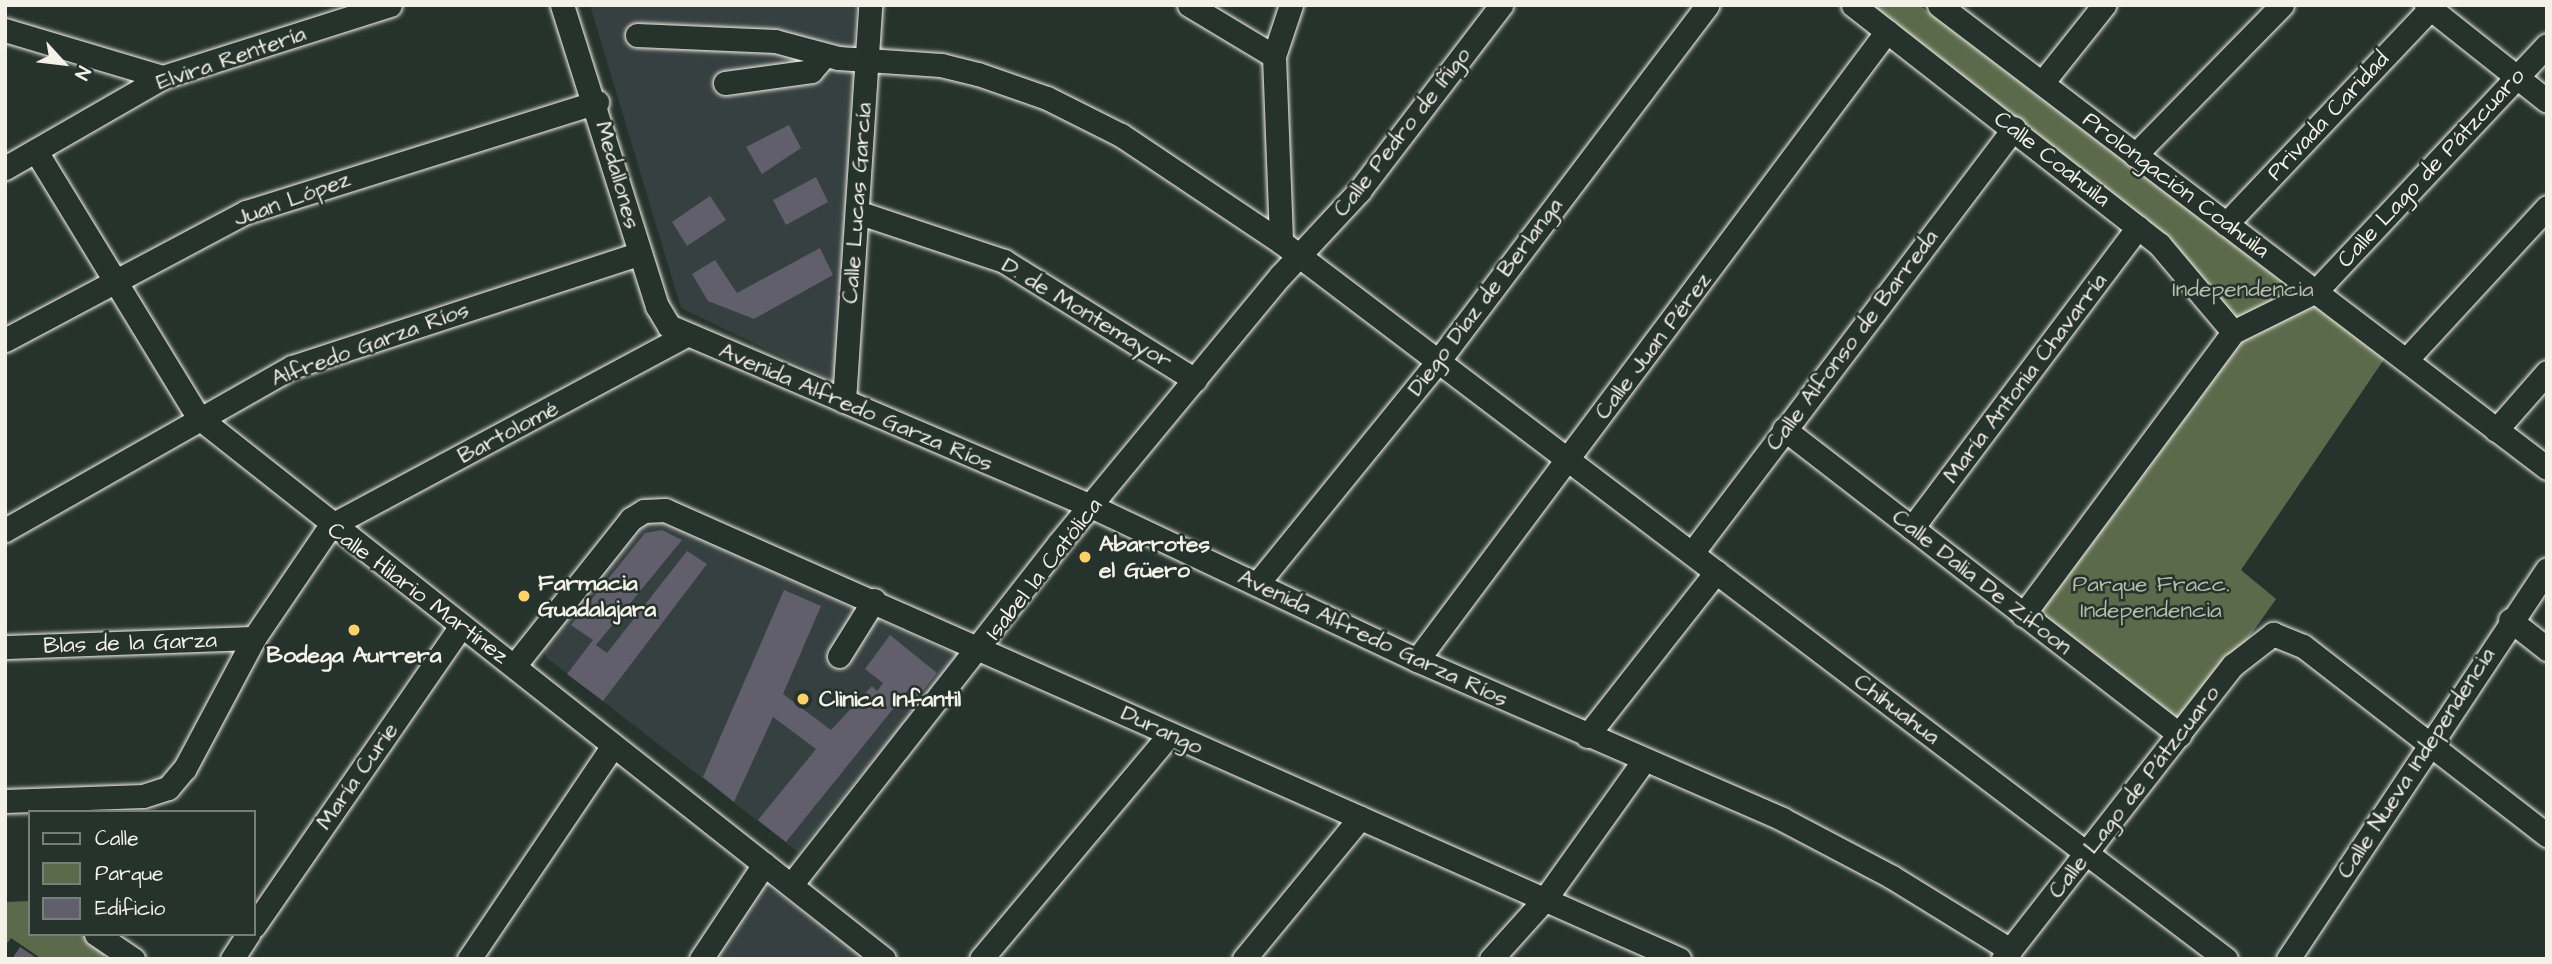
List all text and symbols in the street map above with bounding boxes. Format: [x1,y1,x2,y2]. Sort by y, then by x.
street label: Elvira Rentería [153,20,309,96]
north arrow [28,28,98,98]
street label: Calle Pedro de Iñigo [1327,42,1477,222]
street label: Privada Caridad [2261,46,2395,186]
text: N [67,61,97,84]
street label: Calle Lago de Pátzcuaro [2331,63,2531,273]
street label: Calle Lucas García [836,102,878,304]
street label: Calle Coahuila [1988,105,2116,213]
street label: Prolongación Coahuila [2077,106,2275,264]
street label: Medallones [589,118,647,232]
street label: Juan López [230,165,354,233]
street label: Diego Díaz de Berlanga [1402,193,1568,401]
street label: Calle Alfonso de Barreda [1760,224,1944,456]
street label: D. de Montemayor [997,251,1177,375]
street label: Calle Juan Pérez [1589,267,1717,425]
street label: María Antonia Chavarría [1937,268,2113,488]
park label: Independencia [2172,275,2314,303]
street label: Alfredo Garza Ríos [268,295,472,393]
street label: Avenida Alfredo Garza Ríos [715,337,997,477]
street label: Bartolomé [453,394,563,470]
street label: Isabel la Católica [980,492,1108,646]
street label: Calle Dalia De Zifoon [1887,503,2077,661]
street label: Calle Hilario Martínez [322,516,514,670]
place label: Abarrotes el Güero [1099,530,1210,584]
marker: Abarrotes el Güero [1077,549,1093,565]
street label: Avenida Alfredo Garza Ríos [1234,563,1512,713]
place label: Farmacia Guadalajara [538,569,656,623]
park label: Parque Fracc. Independencia [2073,570,2229,624]
marker: Farmacia Guadalajara [516,588,532,604]
marker: Bodega Aurrera [346,622,362,638]
street label: Blas de la Garza [43,626,217,660]
place label: Bodega Aurrera [267,641,441,669]
street label: Calle Nueva Independencia [2331,642,2501,884]
street label: Chihuahua [1848,668,1946,750]
street label: Calle Lago de Pátzcuaro [2042,680,2226,904]
place label: Clinica Infantil [819,685,961,713]
marker: Clinica Infantil [793,689,813,709]
street label: Durango [1117,699,1207,761]
street label: María Curie [310,717,404,835]
legend [28,810,256,936]
text: Calle [95,824,139,853]
text: Parque [95,859,163,888]
text: Edificio [95,894,165,923]

